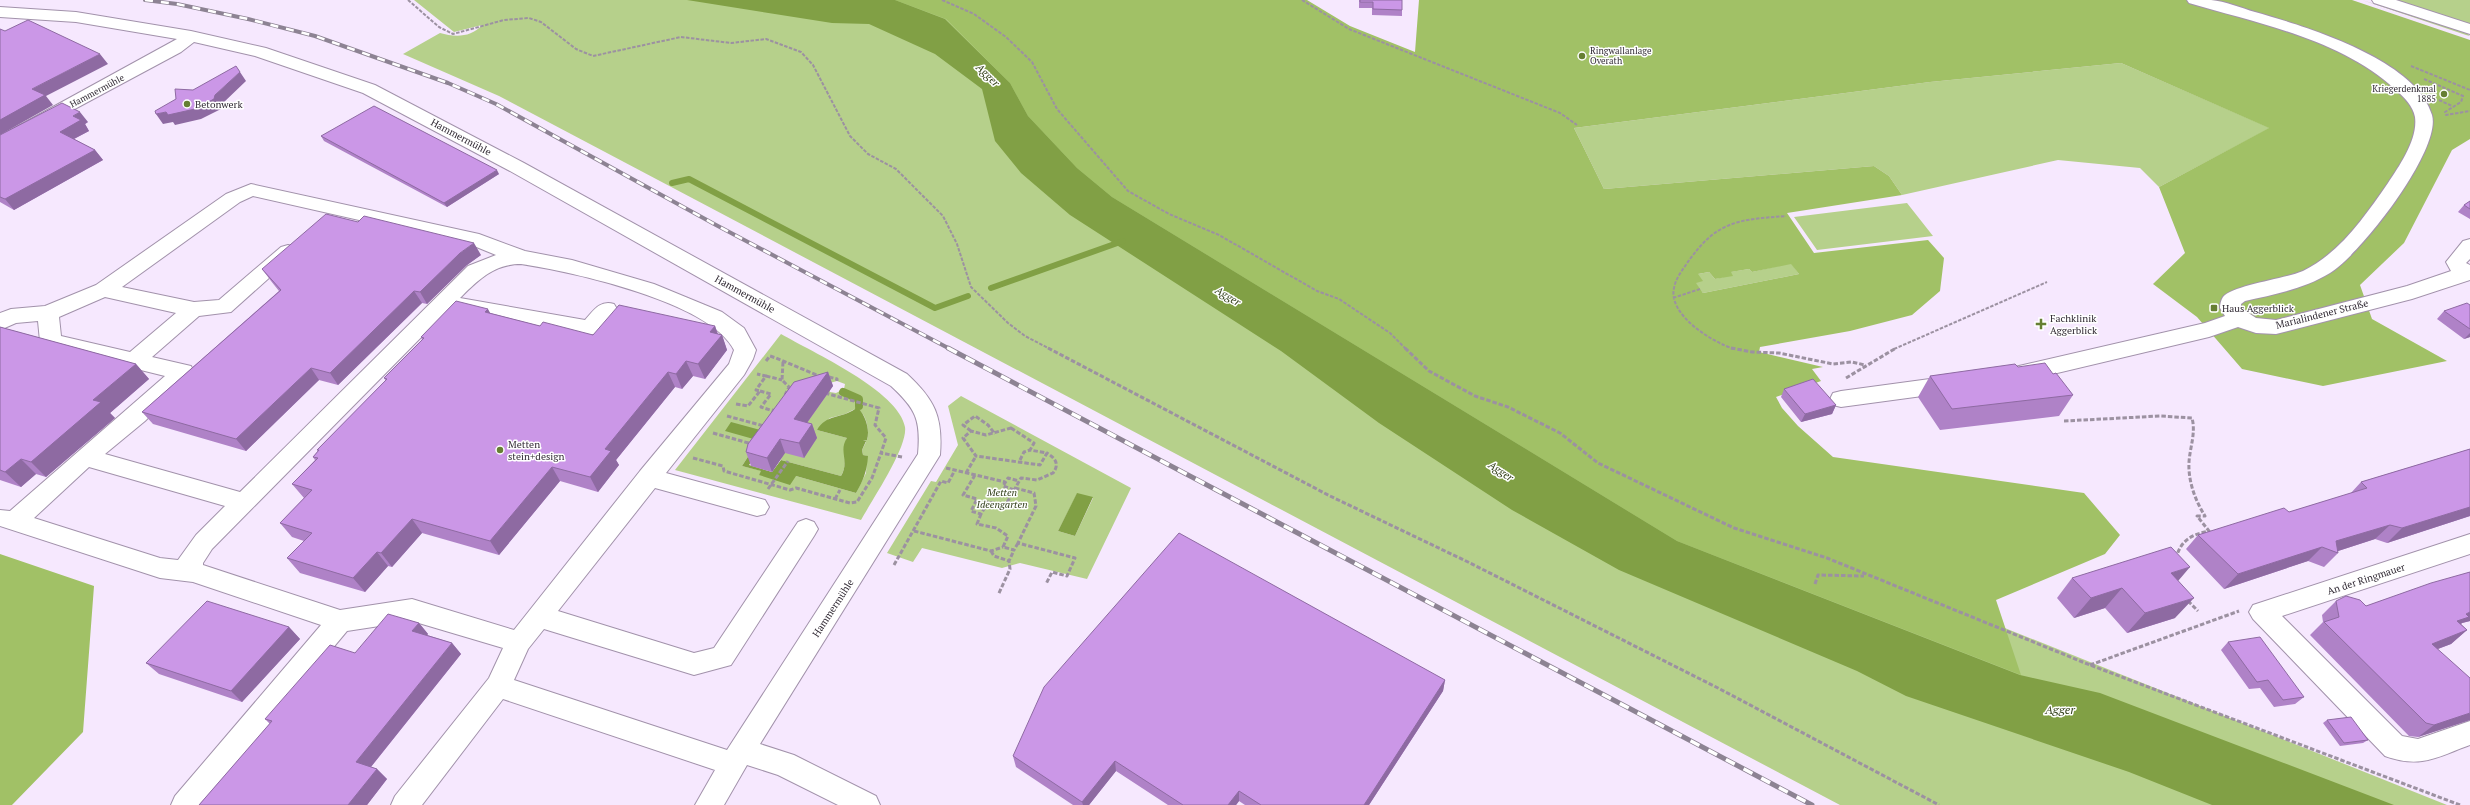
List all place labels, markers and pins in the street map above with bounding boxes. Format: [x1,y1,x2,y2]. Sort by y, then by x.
place label: Ringwallanlage Overath [1590,45,1652,67]
marker: Ringwallanlage Overath [1577,51,1587,61]
place label: Kriegerdenkmal 1885 [2372,83,2436,105]
marker: Kriegerdenkmal 1885 [2439,89,2449,99]
place label: Betonwerk [195,98,243,111]
marker: Betonwerk [182,99,192,109]
place label: Haus Aggerblick [2222,302,2295,315]
marker: Haus Aggerblick [2209,303,2219,313]
place label: Fachklinik Aggerblick [2050,312,2098,337]
marker: Fachklinik Aggerblick [2035,318,2047,330]
place label: Metten stein+design [508,438,565,463]
marker: Metten stein+design [495,445,505,455]

